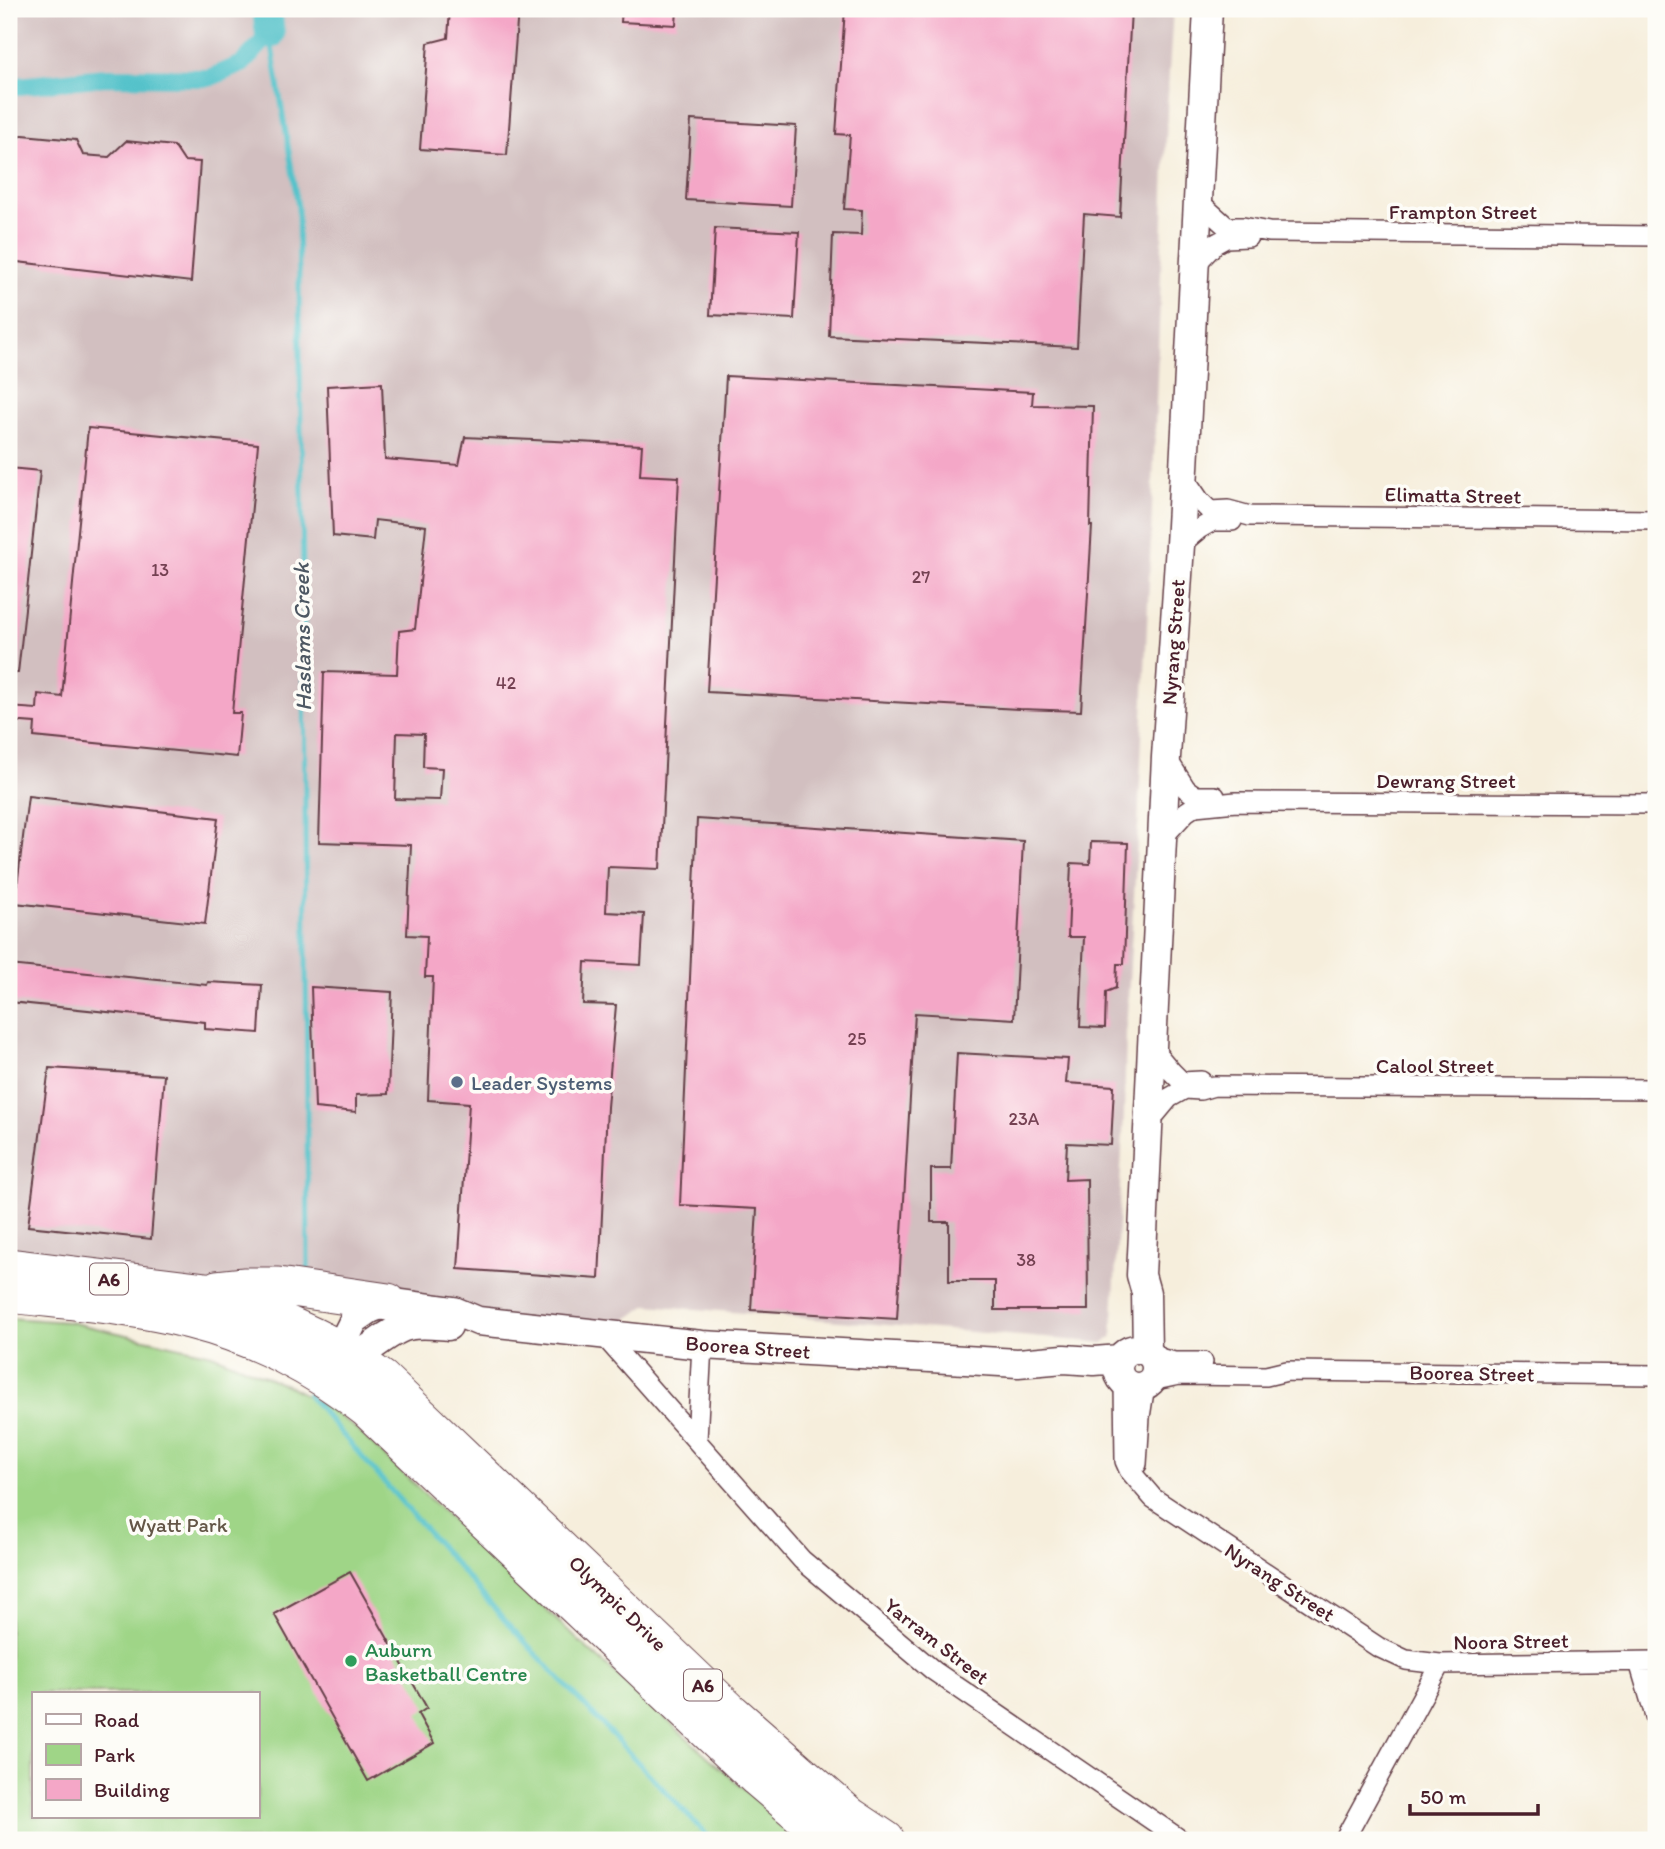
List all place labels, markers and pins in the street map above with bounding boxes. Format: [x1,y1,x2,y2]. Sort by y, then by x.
place label: Leader Systems [471,1070,612,1095]
marker: Leader Systems [449,1074,465,1090]
place label: Auburn Basketball Centre [365,1637,527,1686]
marker: Auburn Basketball Centre [343,1653,359,1669]

